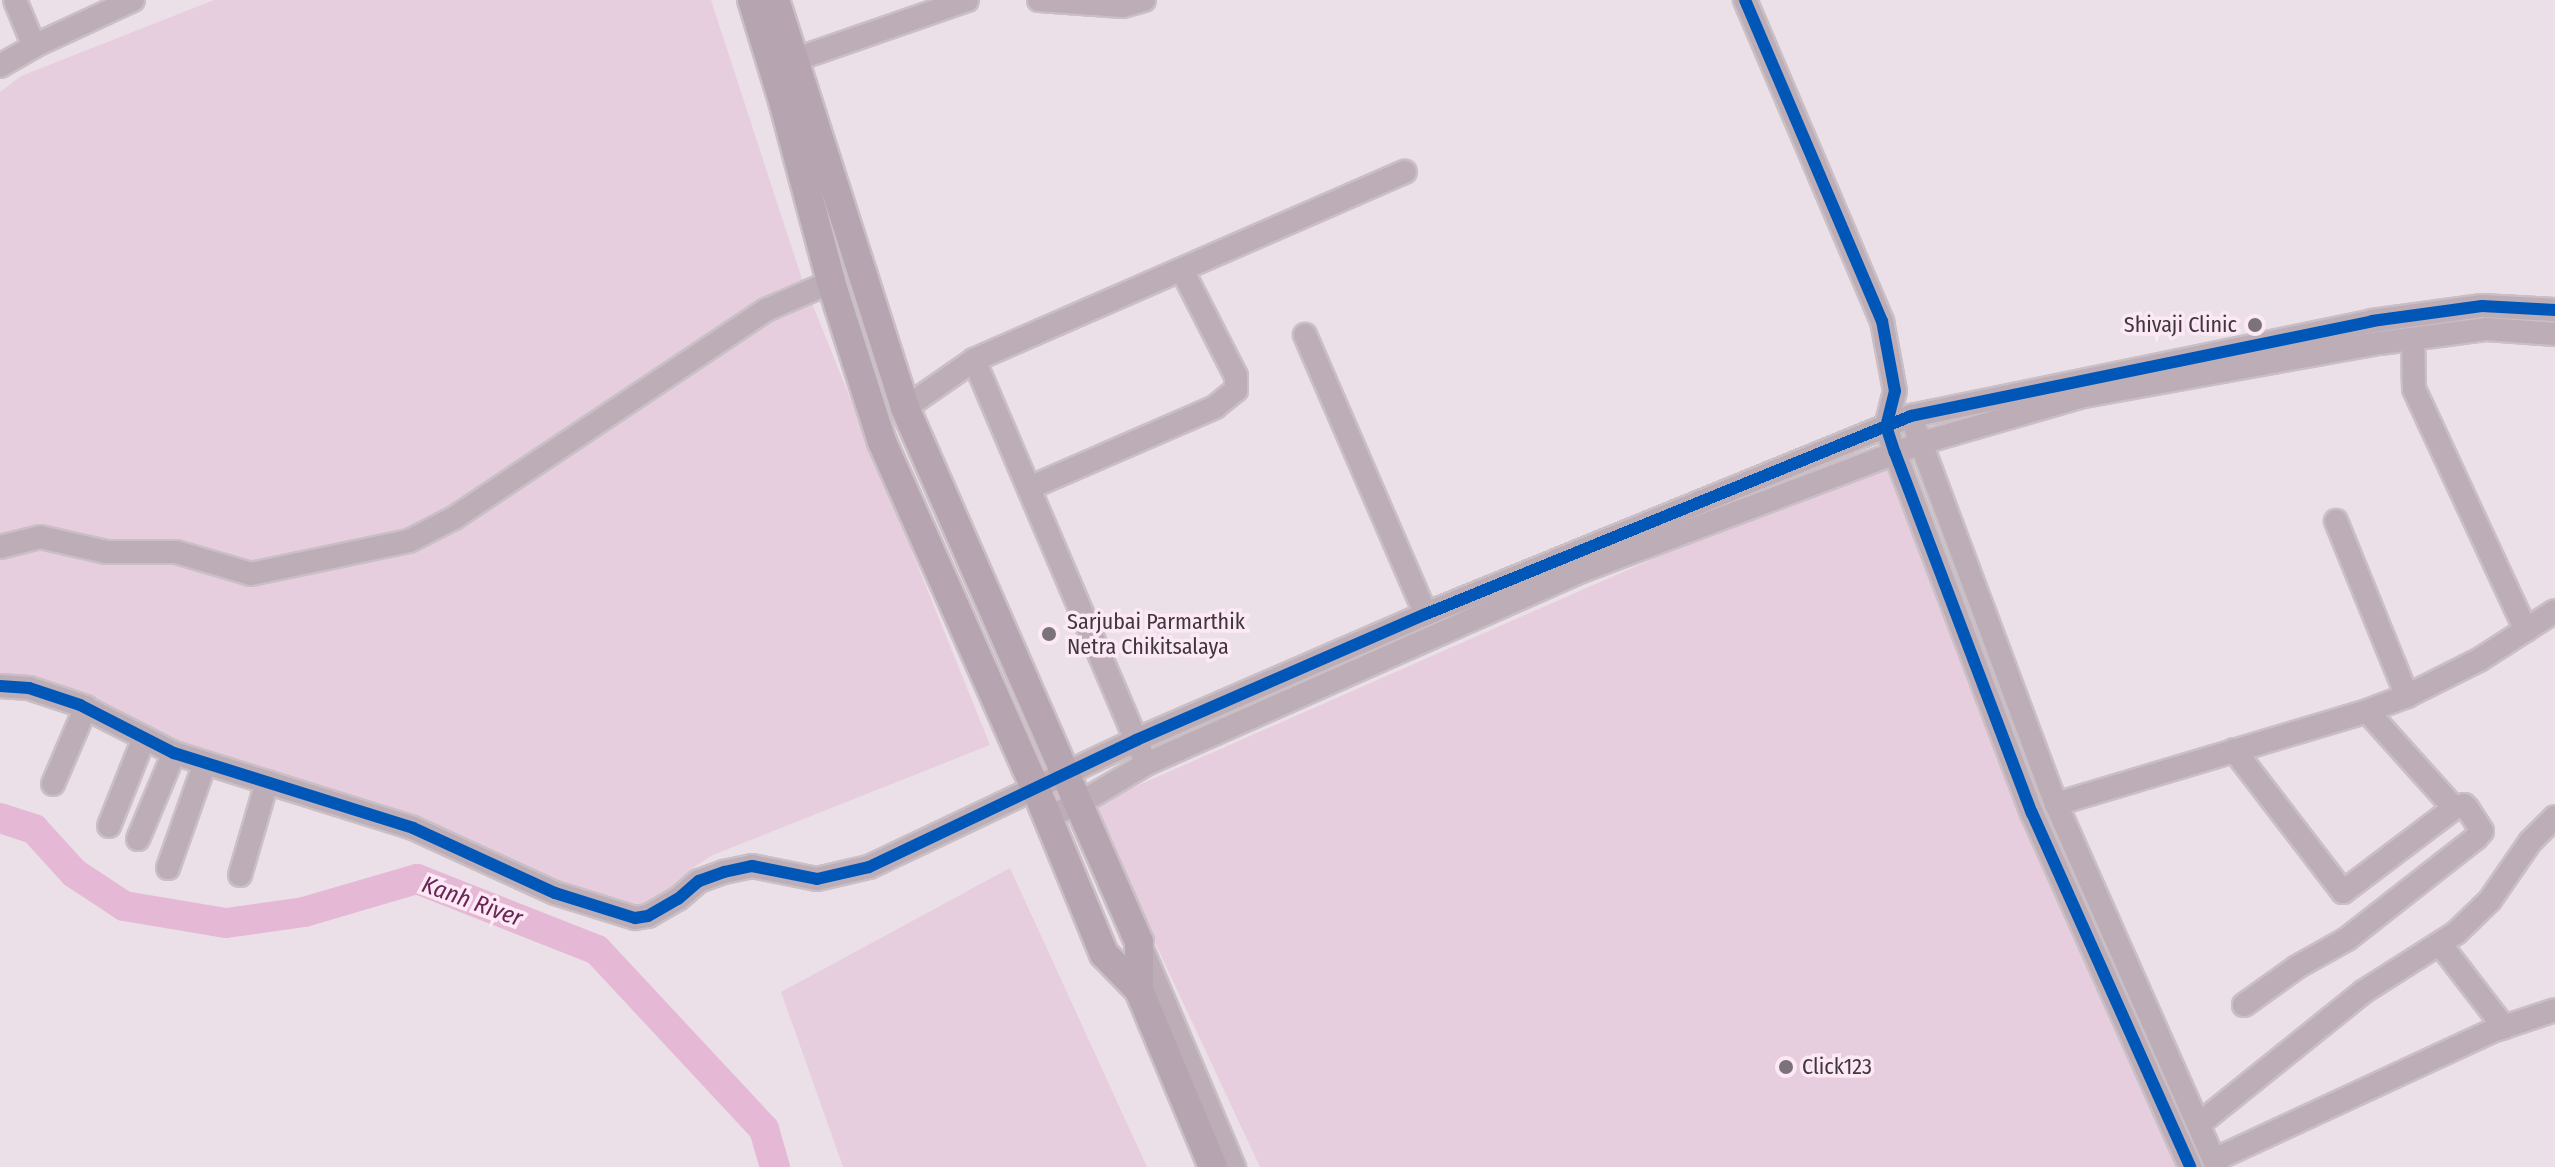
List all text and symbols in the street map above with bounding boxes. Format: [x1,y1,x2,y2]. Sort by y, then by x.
place label: Shivaji Clinic [2124,312,2237,338]
marker: Shivaji Clinic [2244,314,2266,336]
place label: Sarjubai Parmarthik Netra Chikitsalaya [1067,608,1245,660]
marker: Sarjubai Parmarthik Netra Chikitsalaya [1038,623,1060,645]
water label: Kanh River [418,871,526,933]
place label: Click123 [1802,1054,1872,1080]
marker: Click123 [1777,1058,1795,1076]

